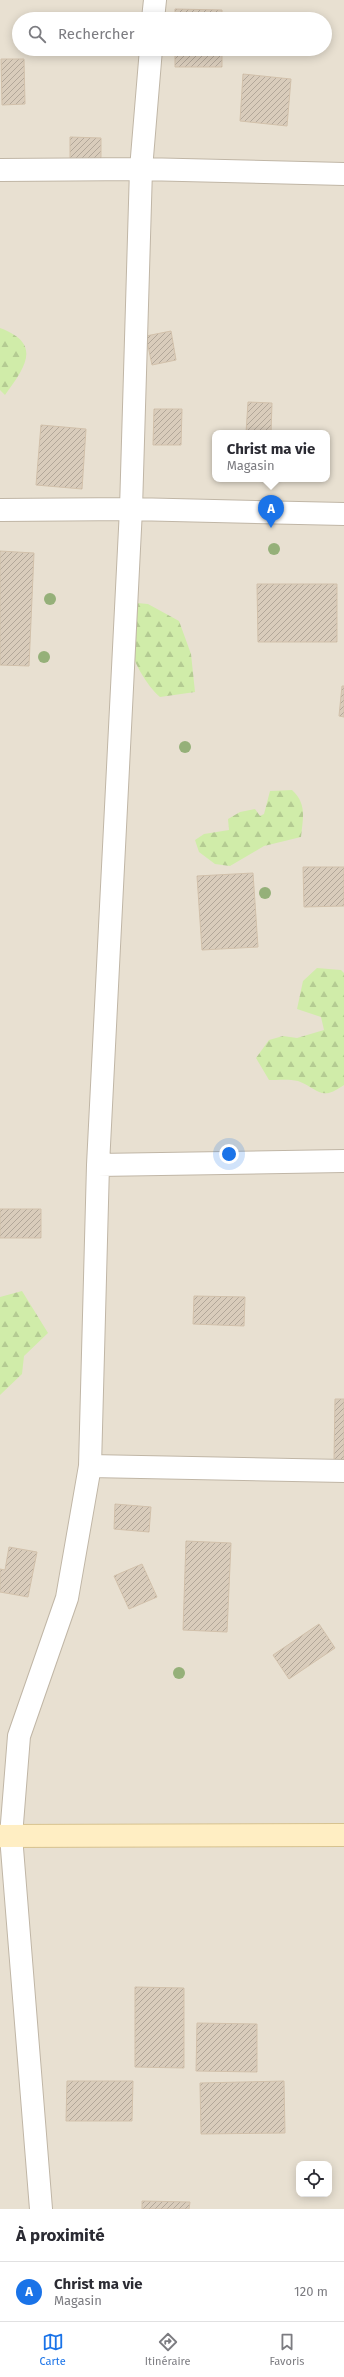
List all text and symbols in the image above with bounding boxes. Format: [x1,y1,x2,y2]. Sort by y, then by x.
search box [12,12,332,56]
icon: search [26,23,48,45]
text: Rechercher [58,25,134,43]
popup [212,430,330,482]
text: Christ ma vie [227,440,315,458]
text: Magasin [227,458,275,473]
pin: A [258,495,284,528]
your location [219,1144,239,1164]
map controls [296,2161,332,2197]
button: locate [296,2161,332,2197]
text: À proximité [16,2225,105,2246]
text: Christ ma vie [54,2275,143,2293]
text: A [25,2284,33,2299]
text: 120 m [294,2284,328,2299]
text: Magasin [54,2293,102,2308]
tab: Carte [40,2331,66,2368]
tab: Itinéraire [145,2331,190,2368]
tab: Favoris [270,2331,304,2368]

